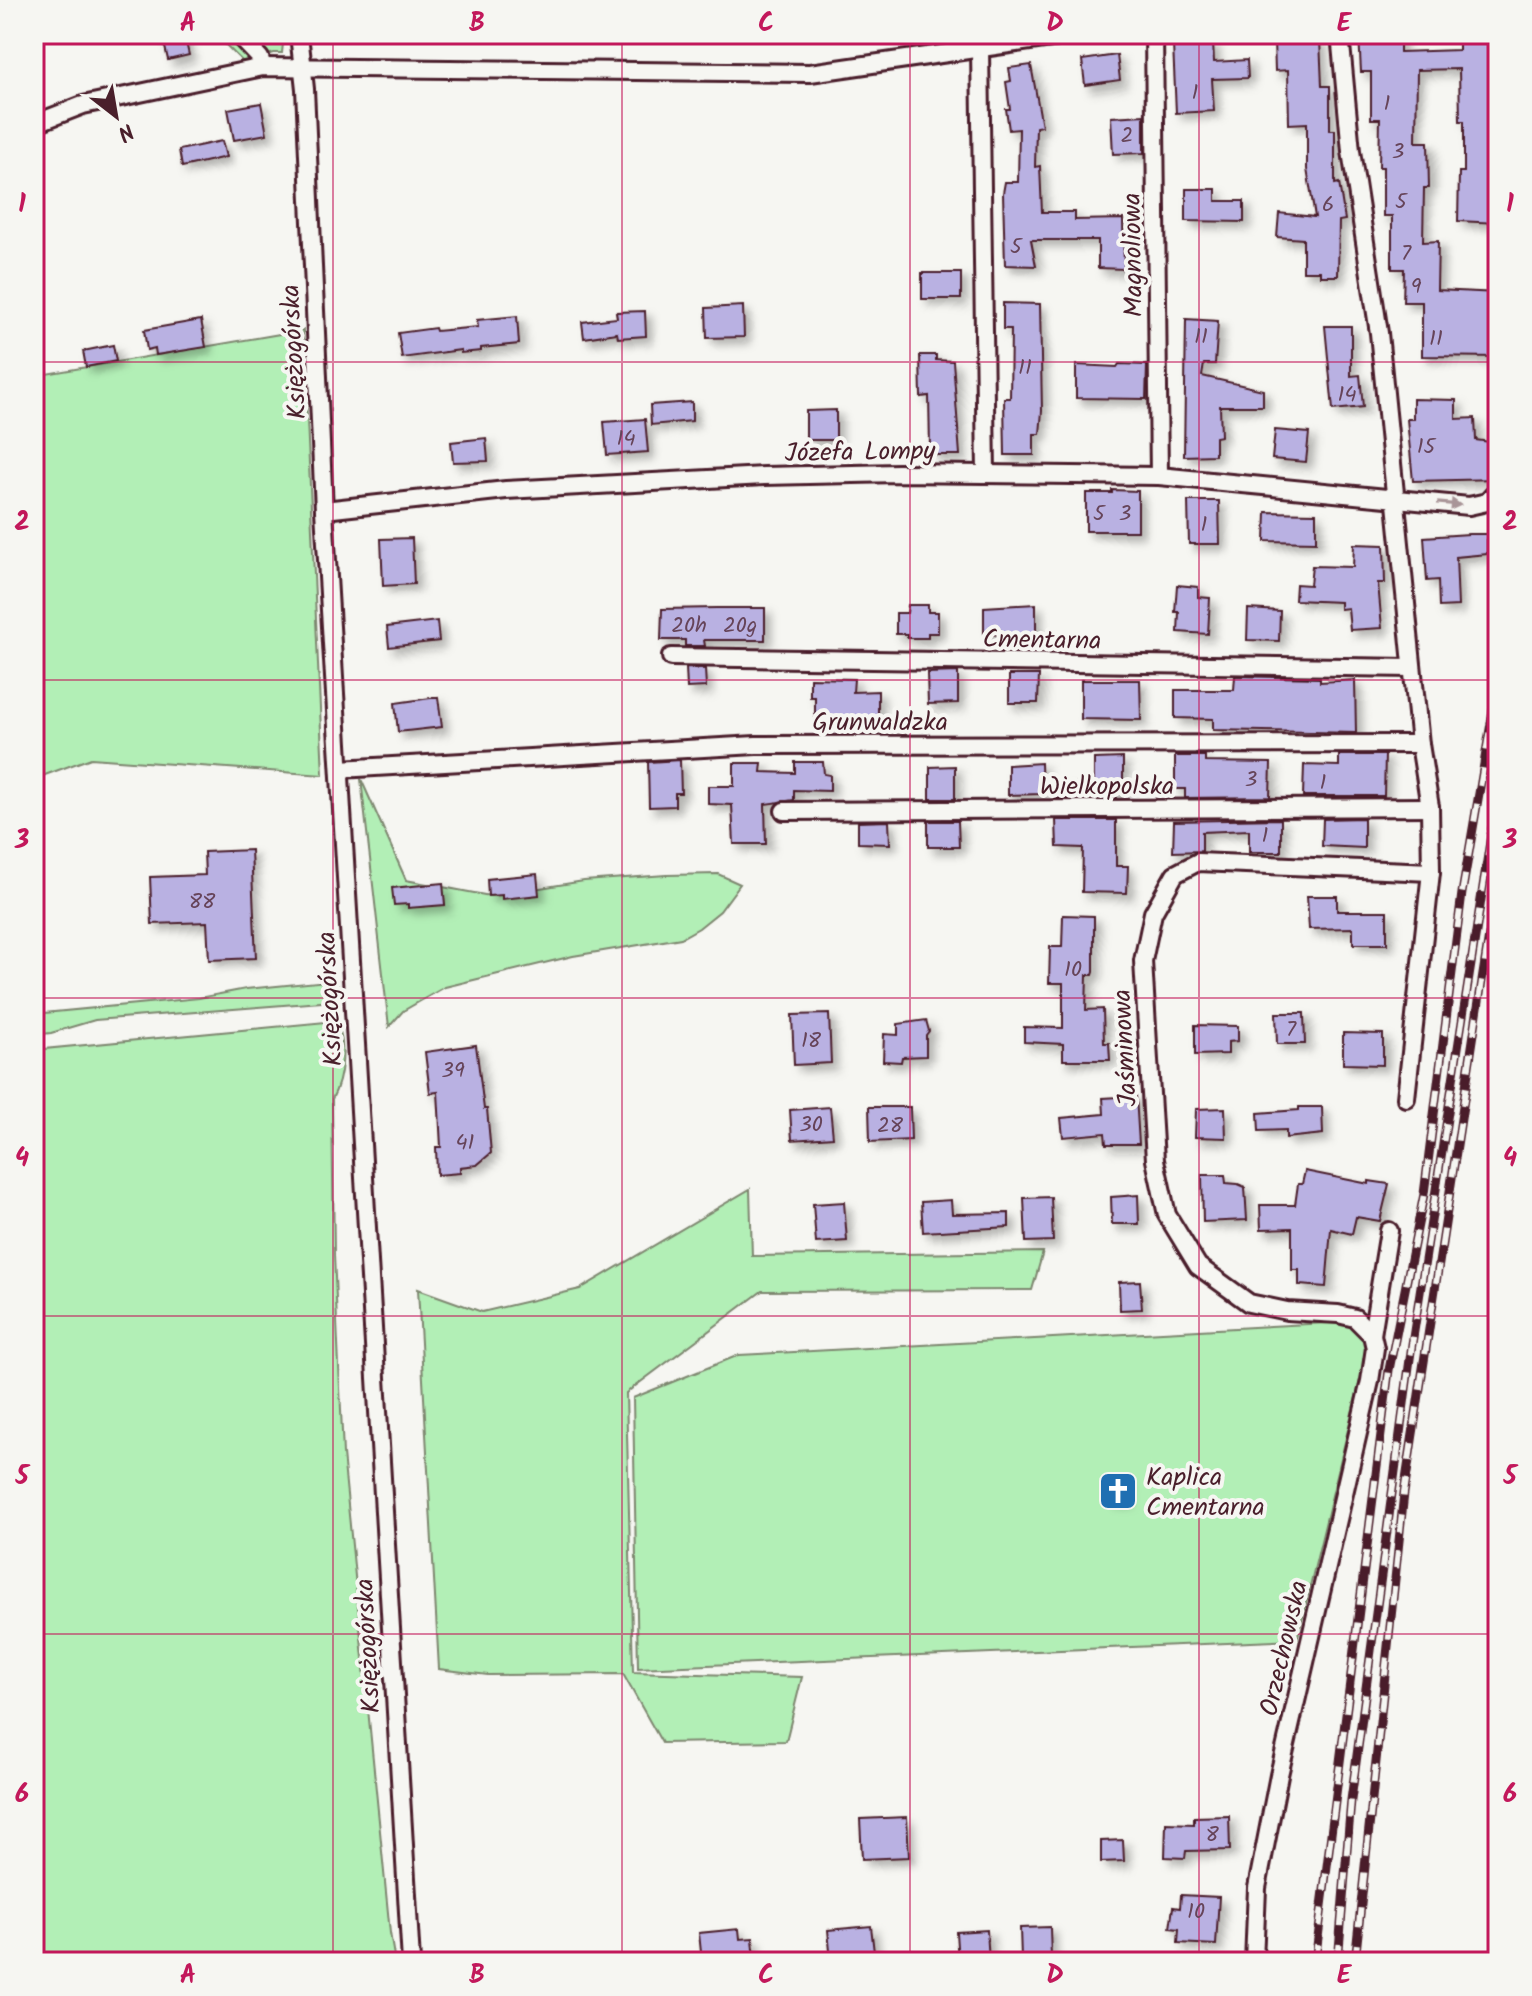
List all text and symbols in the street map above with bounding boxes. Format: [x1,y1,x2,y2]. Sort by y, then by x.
text: A [180,3,196,45]
text: B [469,3,485,45]
text: C [758,3,774,45]
text: D [1046,3,1064,45]
text: E [1337,3,1353,45]
north arrow [76,76,156,156]
house number: 1 [1192,76,1198,111]
house number: 1 [1384,87,1390,122]
text: N [110,112,140,150]
house number: 2 [1121,119,1133,154]
house number: 3 [1392,135,1404,170]
text: 1 [18,184,26,226]
text: 1 [1506,184,1514,226]
house number: 5 [1395,185,1408,220]
house number: 6 [1322,188,1334,223]
street label: Magnoliowa [1112,192,1156,318]
house number: 5 [1010,230,1023,265]
house number: 7 [1401,237,1412,272]
house number: 9 [1411,270,1422,305]
street label: Księżogórska [270,283,320,421]
house number: 11 [1194,320,1208,355]
house number: 11 [1429,322,1443,357]
house number: 11 [1018,351,1032,386]
house number: 14 [1337,378,1357,413]
house number: 14 [616,422,636,457]
house number: 15 [1417,430,1437,465]
street label: Józefa Lompy [784,431,937,475]
house number: 5 [1093,497,1106,532]
house number: 3 [1119,497,1131,532]
one-way arrow [1437,498,1462,511]
text: 2 [14,502,30,544]
text: 2 [1502,502,1518,544]
house number: 1 [1201,508,1207,543]
house number: 20h [671,609,707,644]
house number: 20g [723,609,757,644]
street label: Cmentarna [982,619,1102,663]
street label: Grunwaldzka [812,702,948,744]
house number: 3 [1245,763,1257,798]
street label: Wielkopolska [1040,766,1174,808]
house number: 1 [1320,766,1326,801]
house number: 1 [1262,819,1268,854]
text: 3 [14,820,29,862]
text: 3 [1502,820,1517,862]
house number: 88 [189,885,216,920]
street label: Księżogórska [306,930,356,1068]
house number: 10 [1064,953,1082,988]
street label: Jaśminowa [1102,988,1150,1108]
house number: 7 [1286,1013,1297,1048]
house number: 18 [801,1024,822,1059]
house number: 39 [441,1054,465,1089]
house number: 30 [799,1108,823,1143]
house number: 28 [877,1109,904,1144]
house number: 41 [455,1126,475,1161]
text: 4 [15,1138,29,1180]
text: 4 [1503,1138,1517,1180]
text: 5 [14,1456,30,1498]
text: 5 [1502,1456,1518,1498]
place label: Kaplica Cmentarna [1146,1457,1265,1529]
church icon: Kaplica Cmentarna [1097,1470,1139,1512]
street label: Księżogórska [344,1577,394,1715]
street label: Orzechowska [1249,1577,1321,1720]
text: 6 [15,1774,29,1816]
text: 6 [1503,1774,1517,1816]
house number: 8 [1205,1818,1219,1853]
house number: 10 [1187,1895,1205,1930]
text: A [180,1955,196,1996]
text: B [469,1955,485,1996]
text: C [758,1955,774,1996]
text: D [1046,1955,1064,1996]
text: E [1337,1955,1353,1996]

